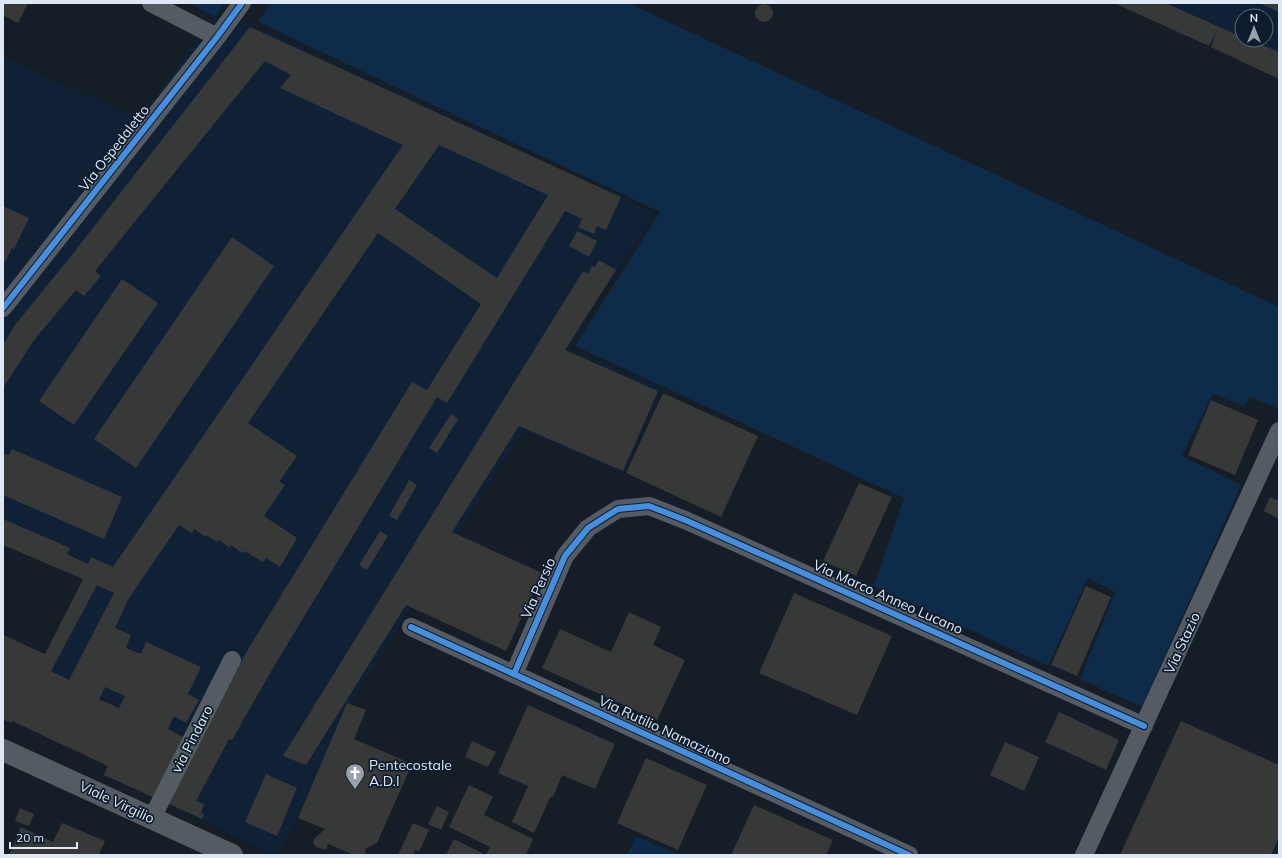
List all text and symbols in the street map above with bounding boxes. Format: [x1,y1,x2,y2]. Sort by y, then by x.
north arrow [1234,8,1274,48]
text: N [1250,11,1258,25]
street label: Via Ospedaletto [75,101,153,195]
street label: Via Persio [517,555,559,621]
street label: Via Marco Anneo Lucano [810,556,966,638]
street label: Via Stazio [1160,609,1204,677]
street label: Via Rutilio Namaziano [596,691,734,769]
street label: via Pindaro [167,702,217,776]
place label: Pentecostale A.D.I [369,756,452,790]
church icon: Pentecostale A.D.I [344,762,366,790]
street label: Viale Virgilio [77,777,157,827]
scale bar [10,824,77,850]
text: 20 m [16,830,44,845]

